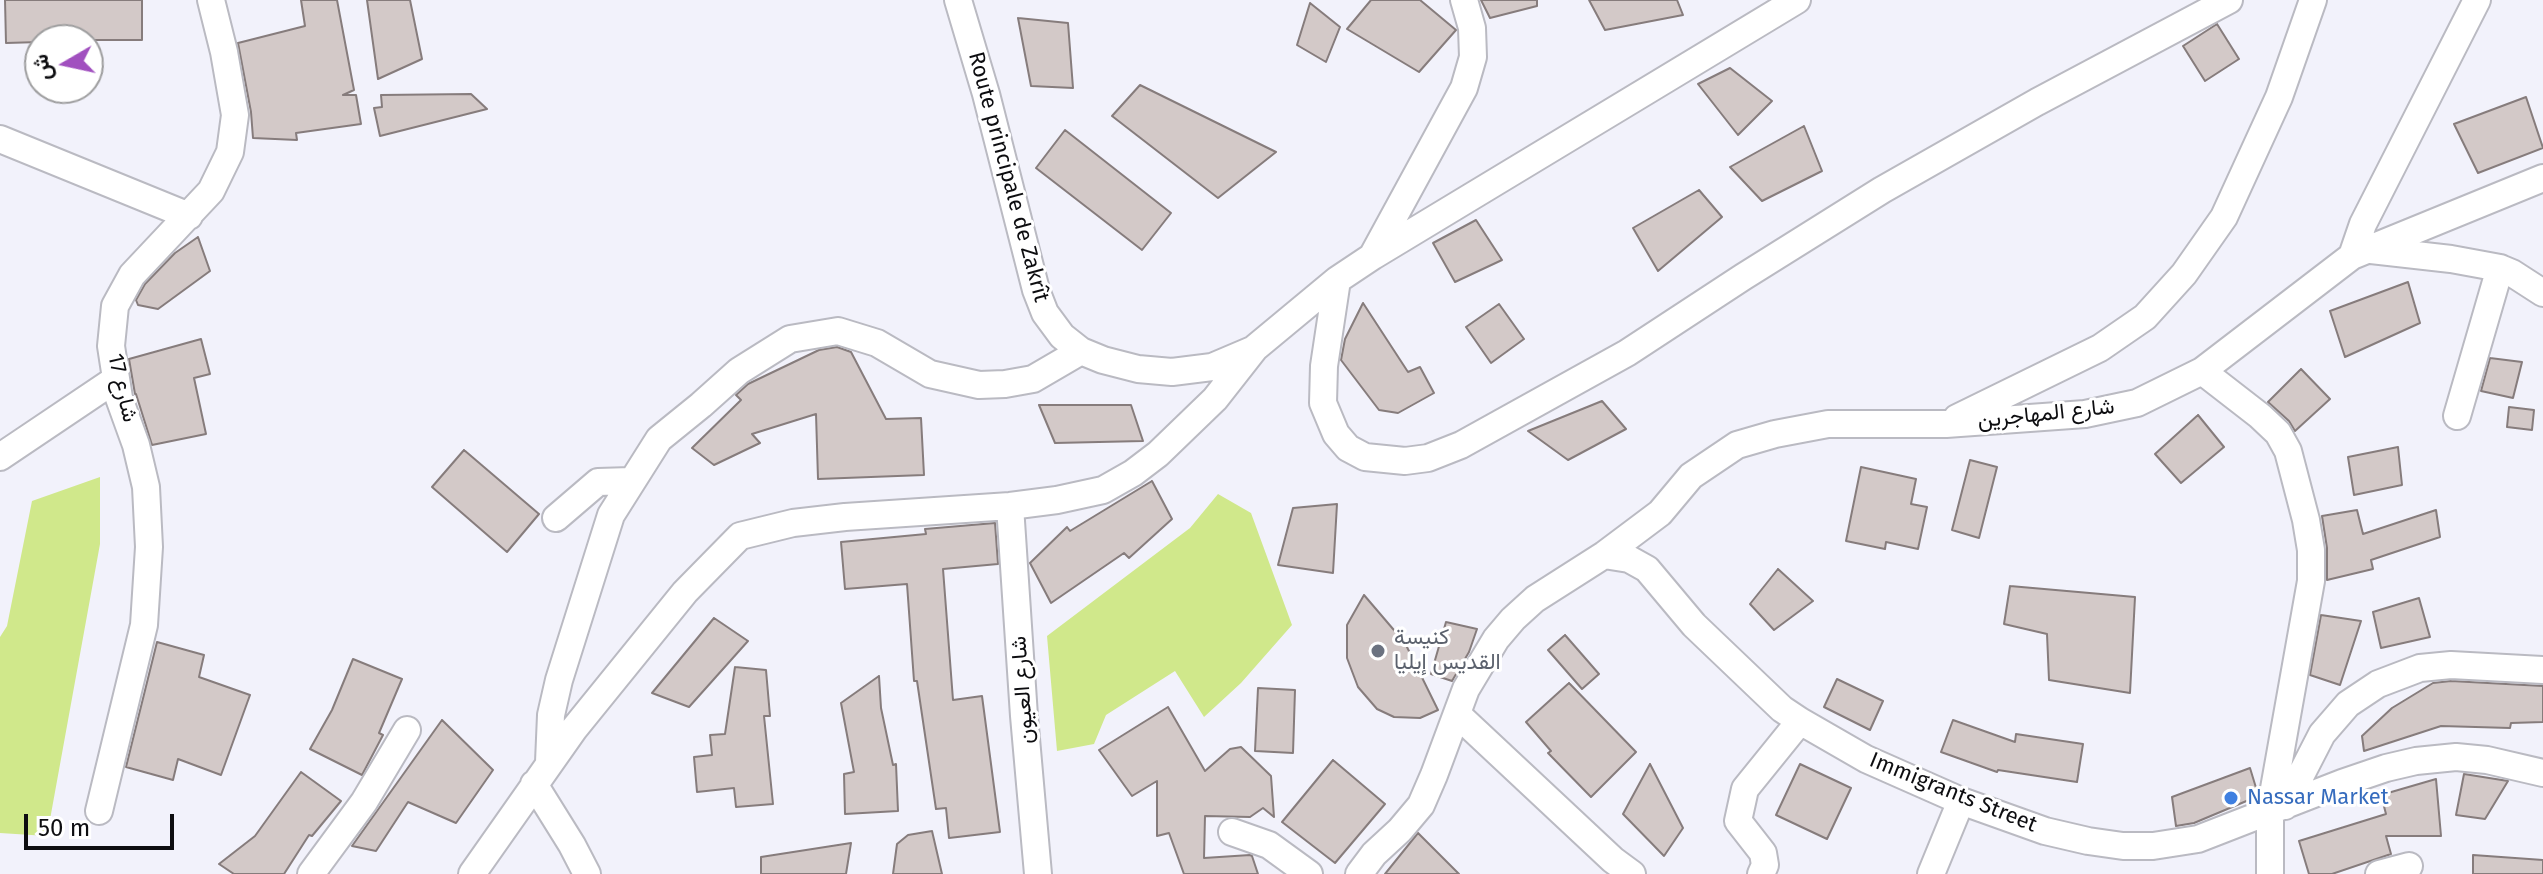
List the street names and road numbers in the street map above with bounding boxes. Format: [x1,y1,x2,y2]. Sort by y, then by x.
street label: Route principale de Zakrît [962,49,1054,305]
street label: شارع 17 [101,351,143,425]
street label: شارع المهاجرين [1976,394,2116,434]
street label: شارع العيون [1006,635,1040,745]
street label: Immigrants Street [1865,747,2041,839]

